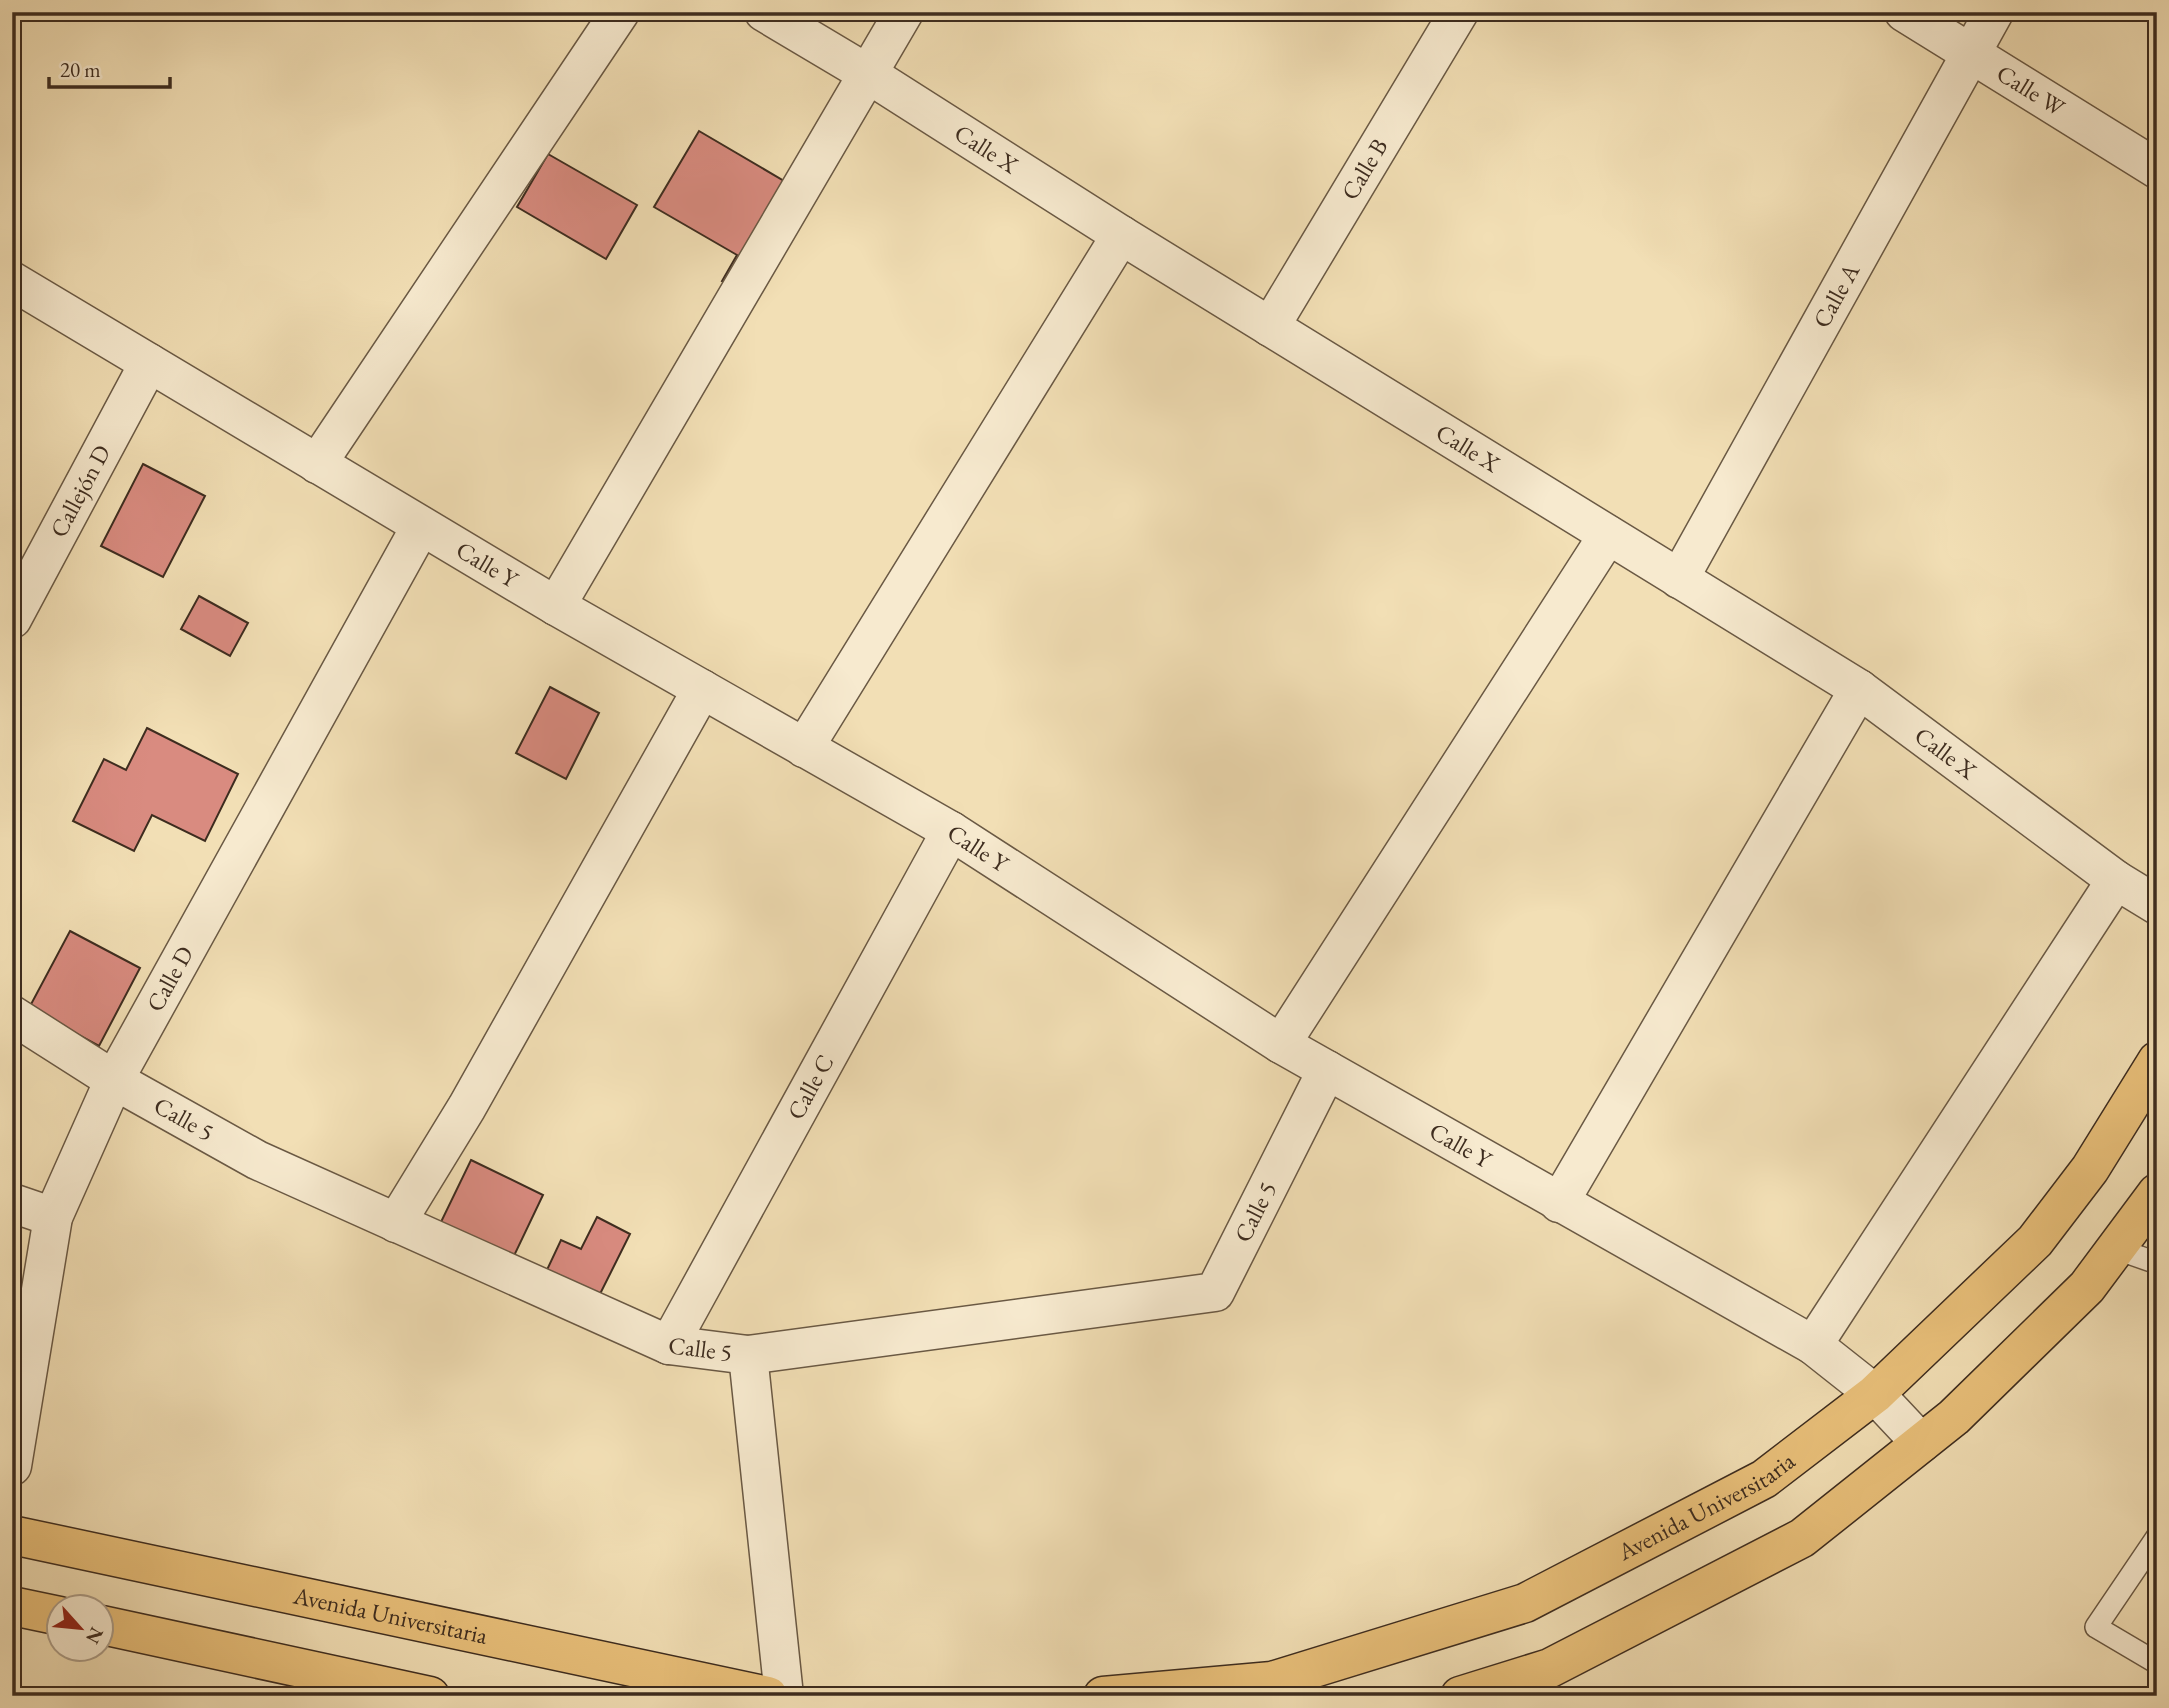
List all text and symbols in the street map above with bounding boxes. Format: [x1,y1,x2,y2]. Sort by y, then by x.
scale bar [49,46,170,90]
text: 20 m [60,56,101,83]
street label: Calle W [1991,57,2071,123]
street label: Calle X [949,117,1024,180]
street label: Calle B [1334,133,1395,205]
street label: Calle A [1806,258,1866,333]
street label: Calle X [1430,416,1506,479]
street label: Callejón D [43,439,117,543]
street label: Calle Y [451,534,524,595]
street label: Calle X [1909,720,1983,786]
street label: Calle Y [942,817,1015,879]
street label: Calle D [139,940,200,1017]
street label: Calle C [780,1049,840,1125]
street label: Calle 5 [149,1090,220,1148]
street label: Calle Y [1424,1115,1498,1175]
street label: Calle 5 [1227,1176,1283,1247]
street label: Calle 5 [667,1329,734,1368]
street label: Avenida Universitaria [1612,1445,1801,1568]
street label: Avenida Universitaria [290,1579,491,1651]
north arrow [46,1592,116,1662]
text: N [80,1623,109,1649]

